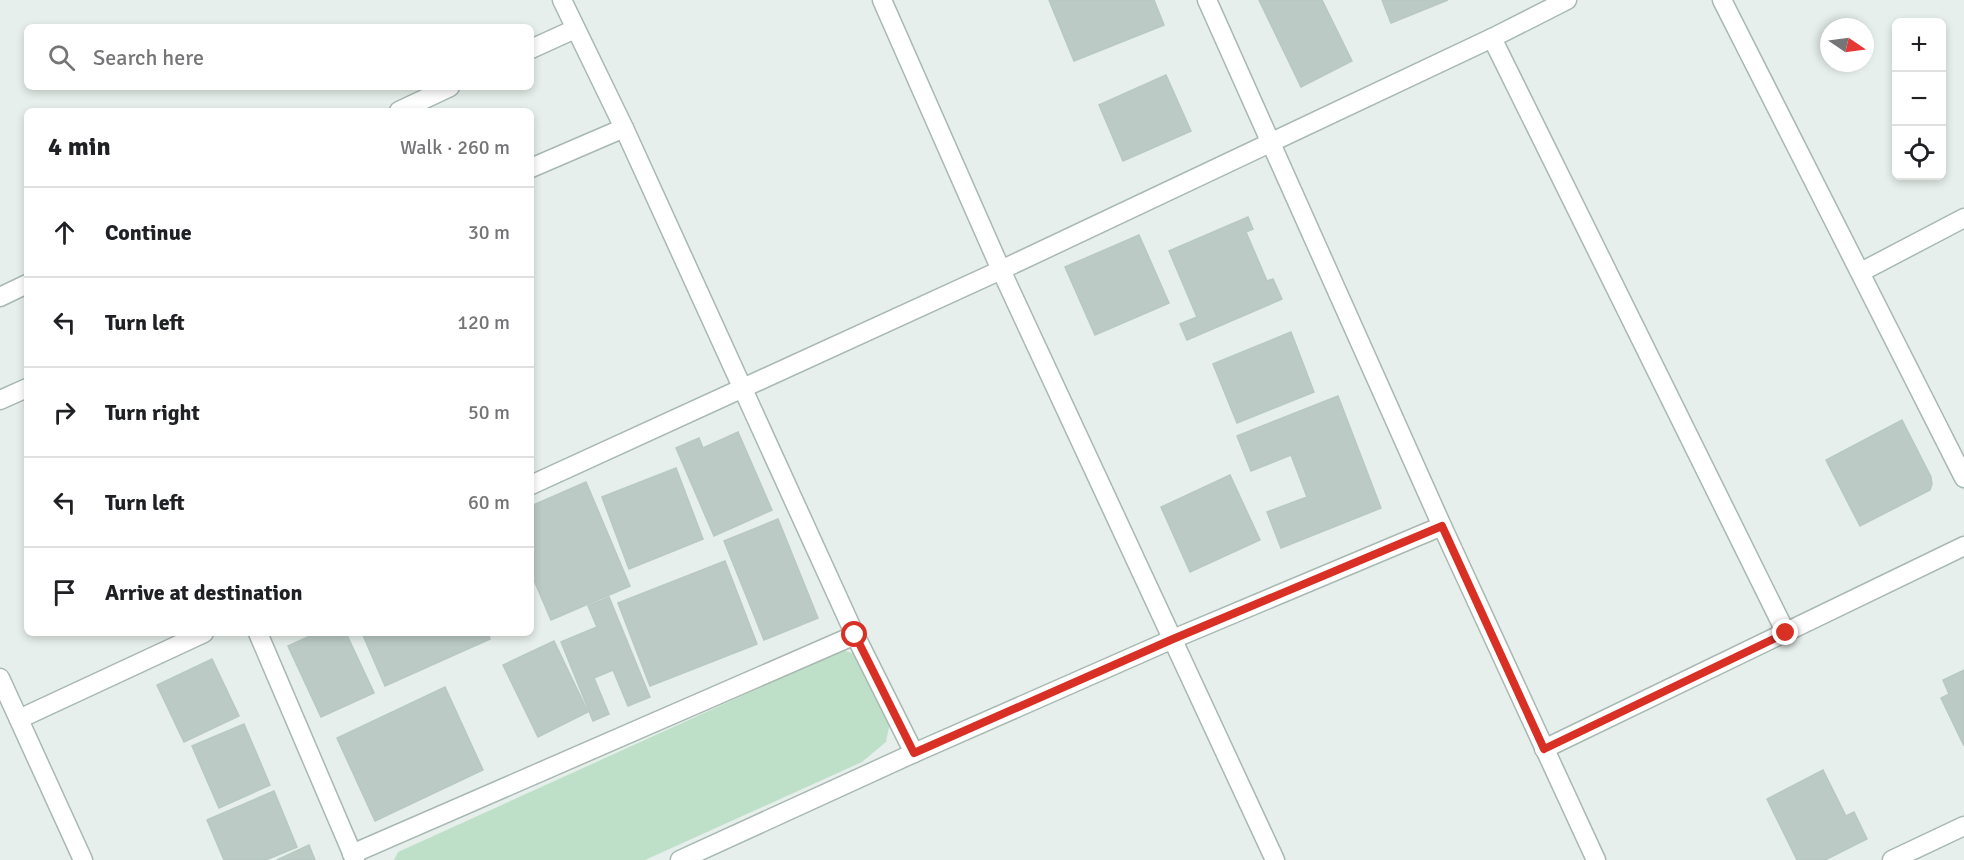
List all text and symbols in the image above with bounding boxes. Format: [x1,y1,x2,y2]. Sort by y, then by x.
north arrow [1820,18,1874,72]
map controls [1892,18,1946,180]
button: + [1892,18,1946,72]
search box [24,24,534,90]
icon: search [45,41,78,74]
text: Search here [93,44,204,71]
button: − [1892,72,1946,126]
button: locate [1892,126,1946,180]
text: 4 min [48,131,111,163]
text: Walk · 260 m [400,135,510,160]
icon: ahead [48,216,81,249]
text: Continue [105,219,192,246]
text: 30 m [468,220,510,245]
icon: left [48,306,81,339]
text: Turn left [105,309,185,336]
text: 120 m [457,310,510,335]
icon: right [48,396,81,429]
text: Turn right [105,399,200,426]
text: 50 m [468,400,510,425]
icon: left [48,486,81,519]
text: Turn left [105,489,185,516]
text: 60 m [468,490,510,515]
icon: arrive [48,576,81,609]
text: Arrive at destination [105,579,302,606]
route end [1772,619,1798,645]
route start [841,621,867,647]

